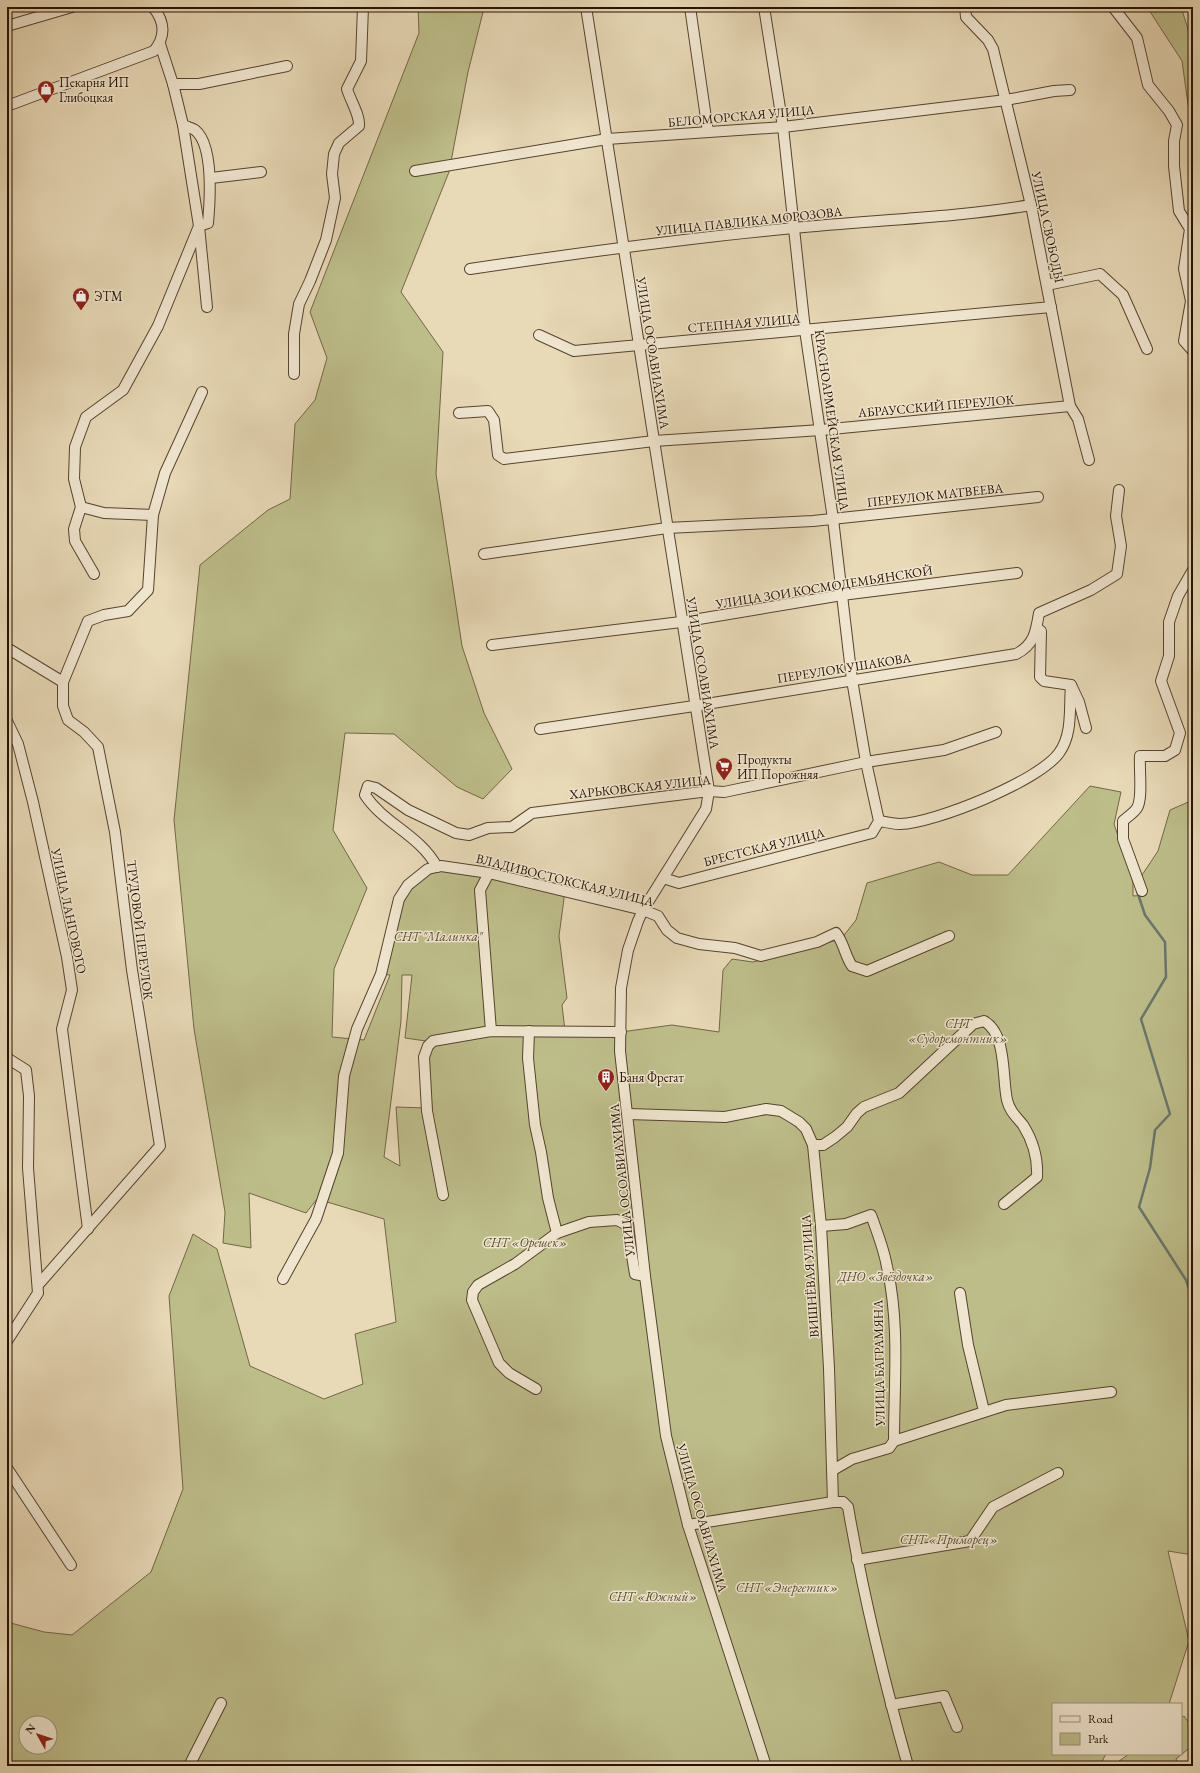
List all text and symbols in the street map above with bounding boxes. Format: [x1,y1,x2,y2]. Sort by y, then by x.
place label: Пекарня ИП Глибоцкая [59,74,129,106]
shop icon: Пекарня ИП Глибоцкая [36,79,56,104]
street label: БЕЛОМОРСКАЯ УЛИЦА [667,101,816,131]
street label: УЛИЦА СВОБОДЫ [1028,169,1068,285]
street label: УЛИЦА ПАВЛИКА МОРОЗОВА [654,203,844,239]
street label: УЛИЦА ОСОАВИАХИМА [632,275,674,431]
shop icon: ЭТМ [71,286,91,311]
place label: ЭТМ [94,288,123,305]
street label: СТЕПНАЯ УЛИЦА [687,310,802,336]
street label: КРАСНОАРМЕЙСКАЯ УЛИЦА [811,328,853,513]
street label: АБРАУССКИЙ ПЕРЕУЛОК [856,391,1015,421]
street label: ПЕРЕУЛОК МАТВЕЕВА [866,479,1005,511]
street label: УЛИЦА ЗОИ КОСМОДЕМЬЯНСКОЙ [713,561,934,613]
street label: УЛИЦА ОСОАВИАХИМА [682,595,724,751]
street label: ПЕРЕУЛОК УШАКОВА [776,649,913,687]
place label: Продукты ИП Порожняя [737,751,819,783]
supermarket icon: Продукты ИП Порожняя [714,756,734,781]
street label: ХАРЬКОВСКАЯ УЛИЦА [567,771,713,803]
street label: БРЕСТСКАЯ УЛИЦА [702,823,827,870]
street label: УЛИЦА ЛАНГОВОГО [47,846,91,975]
street label: ВЛАДИВОСТОКСКАЯ УЛИЦА [474,850,657,911]
street label: ТРУДОВОЙ ПЕРЕУЛОК [123,859,157,1001]
park label: СНТ "Малинка" [394,928,484,945]
park label: СНТ «Судоремонтник» [908,1015,1008,1047]
building icon: Баня Фрегат [596,1067,616,1092]
place label: Баня Фрегат [619,1069,685,1086]
street label: УЛИЦА ОСОАВИАХИМА [605,1102,639,1258]
street label: ВИШНЁВАЯ УЛИЦА [797,1213,823,1338]
park label: СНТ «Орешек» [483,1234,567,1251]
park label: ДНО «Звёздочка» [837,1268,934,1285]
street label: УЛИЦА БАГРАМЯНА [869,1299,889,1427]
street label: УЛИЦА ОСОАВИАХИМА [672,1441,732,1595]
park label: СНТ «Приморец» [900,1531,998,1548]
park label: СНТ «Энергетик» [736,1579,838,1596]
park label: СНТ «Южный» [609,1588,697,1605]
legend [1052,1703,1182,1755]
text: Road [1088,1711,1114,1727]
north arrow [18,1715,58,1755]
text: N [22,1721,39,1737]
text: Park [1088,1731,1109,1747]

